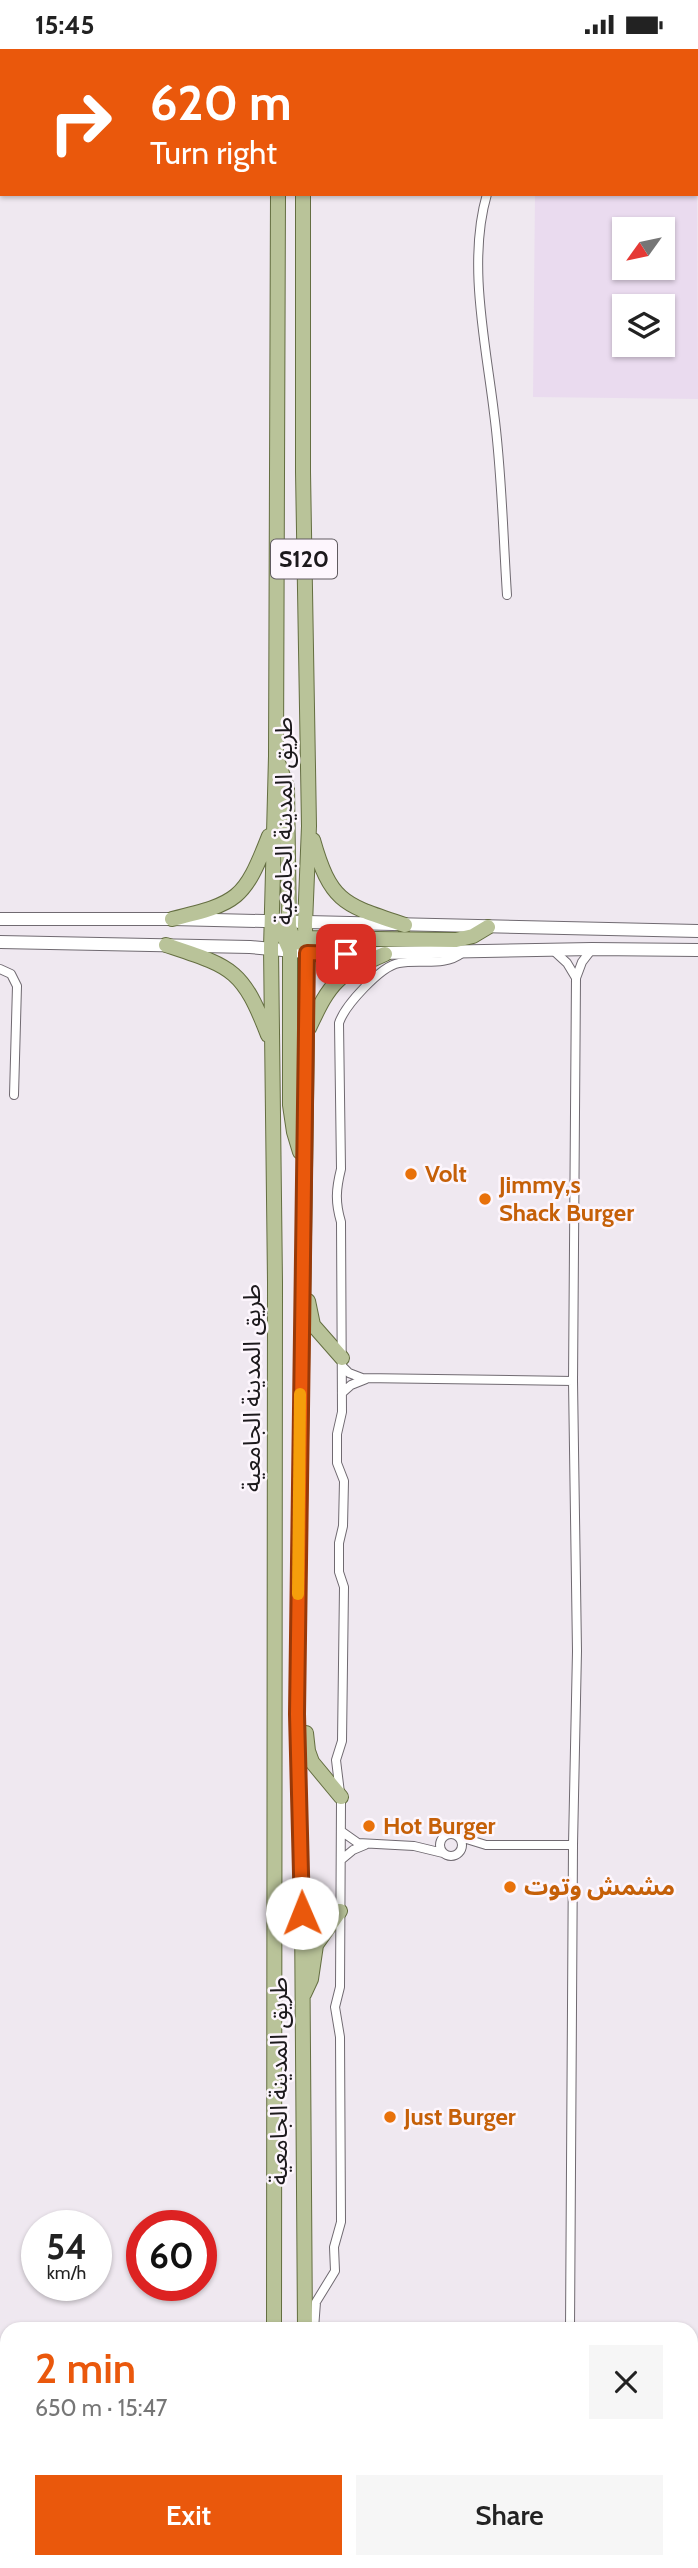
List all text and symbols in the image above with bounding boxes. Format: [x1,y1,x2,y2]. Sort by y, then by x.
text: 15:45 [35,9,94,41]
text: 620 m [150,73,292,132]
icon: right [35,77,126,168]
text: Turn right [150,133,277,172]
north arrow [612,217,676,280]
map controls [612,217,675,357]
button: layers [612,294,675,357]
road number: S120 [271,539,337,579]
street label: طريق المدينة الجامعية [269,717,299,925]
pin [316,924,376,984]
icon: arrive [327,935,365,973]
place label: Volt [425,1159,467,1188]
marker: Volt [403,1166,419,1182]
place label: Jimmy,s Shack Burger [498,1170,634,1227]
marker: Jimmy,s Shack Burger [477,1191,493,1207]
street label: طريق المدينة الجامعية [237,1284,267,1492]
place label: Hot Burger [383,1811,496,1840]
marker: Hot Burger [361,1818,377,1834]
place label: مشمش وتوت [524,1872,675,1901]
position arrow [265,1876,339,1950]
marker: مشمش وتوت [502,1879,518,1895]
street label: طريق المدينة الجامعية [264,1977,294,2185]
place label: Just Burger [403,2102,516,2131]
marker: Just Burger [382,2109,398,2125]
speed limit sign: 60 [126,2210,217,2301]
text: 54 [46,2225,87,2268]
text: km/h [47,2262,86,2284]
text: 2 min [35,2342,136,2394]
button: close [589,2345,663,2419]
text: 650 m · 15:47 [35,2394,167,2422]
button: Exit [35,2475,342,2555]
button: Share [356,2475,663,2555]

